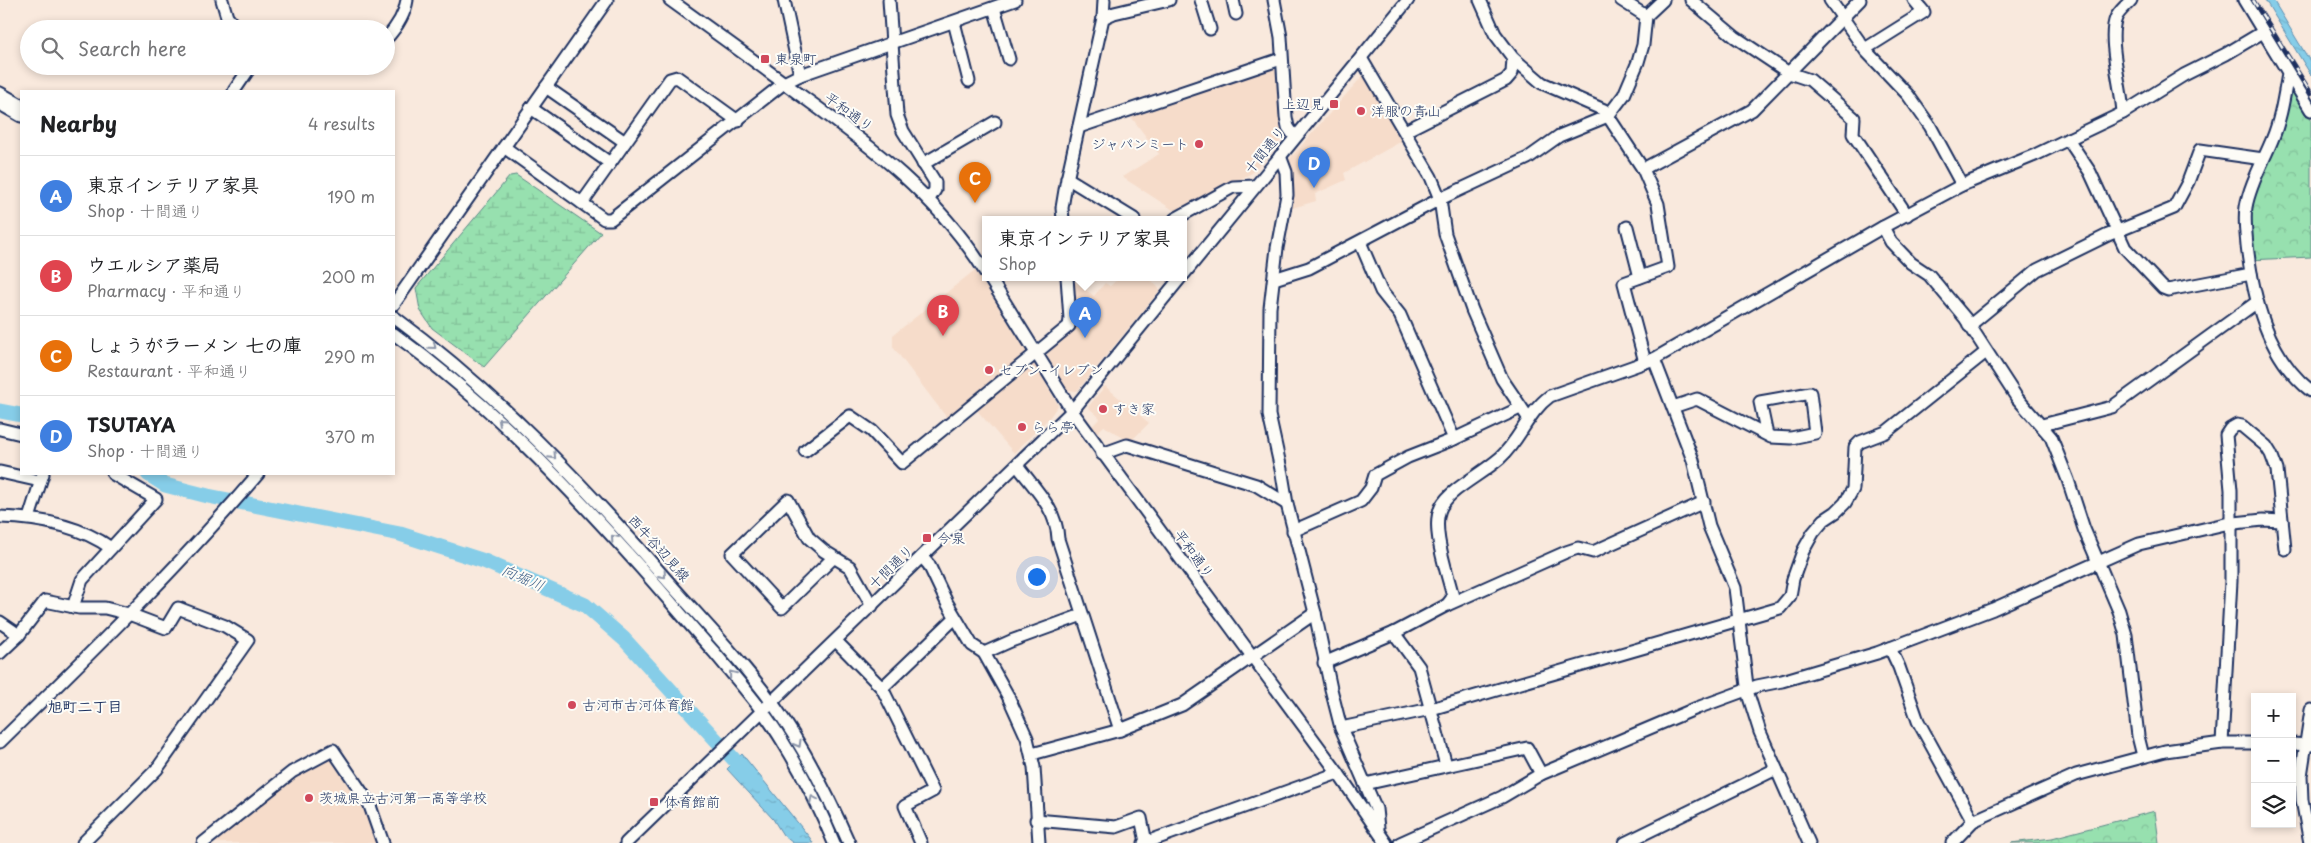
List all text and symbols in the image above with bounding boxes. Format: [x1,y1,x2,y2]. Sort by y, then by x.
search box [20,20,395,75]
icon: search [38,34,66,62]
text: Search here [78,34,187,62]
place label: 東泉町 [775,48,817,69]
marker: 東泉町 [759,53,771,65]
street label: 平和通り [820,87,878,137]
place label: 上辺見 [1282,93,1324,114]
marker: 上辺見 [1328,98,1340,110]
place label: 洋服の青山 [1371,100,1441,121]
marker: 洋服の青山 [1355,105,1367,117]
text: Nearby [40,107,117,139]
text: 4 results [308,111,375,135]
street label: 十間通り [1239,121,1290,178]
place label: ジャパンミート [1091,133,1189,154]
marker: ジャパンミート [1193,138,1205,150]
pin: D [1298,147,1330,188]
pin: C [959,162,991,203]
text: 東京インテリア家具 [87,170,260,198]
text: A [50,184,62,208]
text: 190 m [327,184,375,208]
text: Shop · 十間通り [87,198,204,222]
popup [982,216,1187,281]
text: 東京インテリア家具 [998,223,1171,251]
text: ウエルシア薬局 [87,250,220,278]
text: Shop [998,251,1037,275]
text: B [51,264,61,288]
text: 200 m [322,264,375,288]
text: Pharmacy · 平和通り [87,278,245,302]
pin: B [927,295,959,336]
pin: A [1069,297,1101,338]
text: しょうがラーメン 七の庫 [87,330,302,358]
one-way arrow [427,341,436,350]
text: C [50,344,62,368]
text: 290 m [324,344,375,368]
text: Restaurant · 平和通り [87,358,251,382]
place label: セブン-イレブン [999,359,1104,380]
marker: セブン-イレブン [983,364,995,376]
place label: すき家 [1113,398,1155,419]
marker: すき家 [1097,403,1109,415]
text: TSUTAYA [87,410,175,438]
place label: らら亭 [1032,416,1074,437]
one-way arrow [498,418,507,427]
marker: らら亭 [1016,421,1028,433]
text: D [50,424,62,448]
text: 370 m [325,424,375,448]
text: Shop · 十間通り [87,438,204,462]
one-way arrow [547,450,556,459]
street label: 西牛谷辺見線 [623,509,695,586]
street label: 平和通り [1169,525,1219,583]
place label: 今泉 [937,527,965,548]
marker: 今泉 [921,532,933,544]
one-way arrow [611,534,620,543]
street label: 十間通り [863,540,918,594]
water label: 向堀川 [498,557,549,596]
your location [1024,564,1050,590]
one-way arrow [657,570,666,579]
one-way arrow [729,671,738,680]
map controls [2251,693,2296,828]
button: + [2251,693,2296,738]
district label: 旭町二丁目 [47,694,123,717]
place label: 古河市古河体育館 [582,694,694,715]
marker: 古河市古河体育館 [566,699,578,711]
one-way arrow [792,738,802,747]
button: − [2251,738,2296,783]
button: layers [2251,783,2296,828]
place label: 茨城県立古河第一高等学校 [319,787,487,808]
place label: 体育館前 [664,791,720,812]
marker: 茨城県立古河第一高等学校 [303,792,315,804]
one-way arrow [809,795,820,804]
marker: 体育館前 [648,796,660,808]

